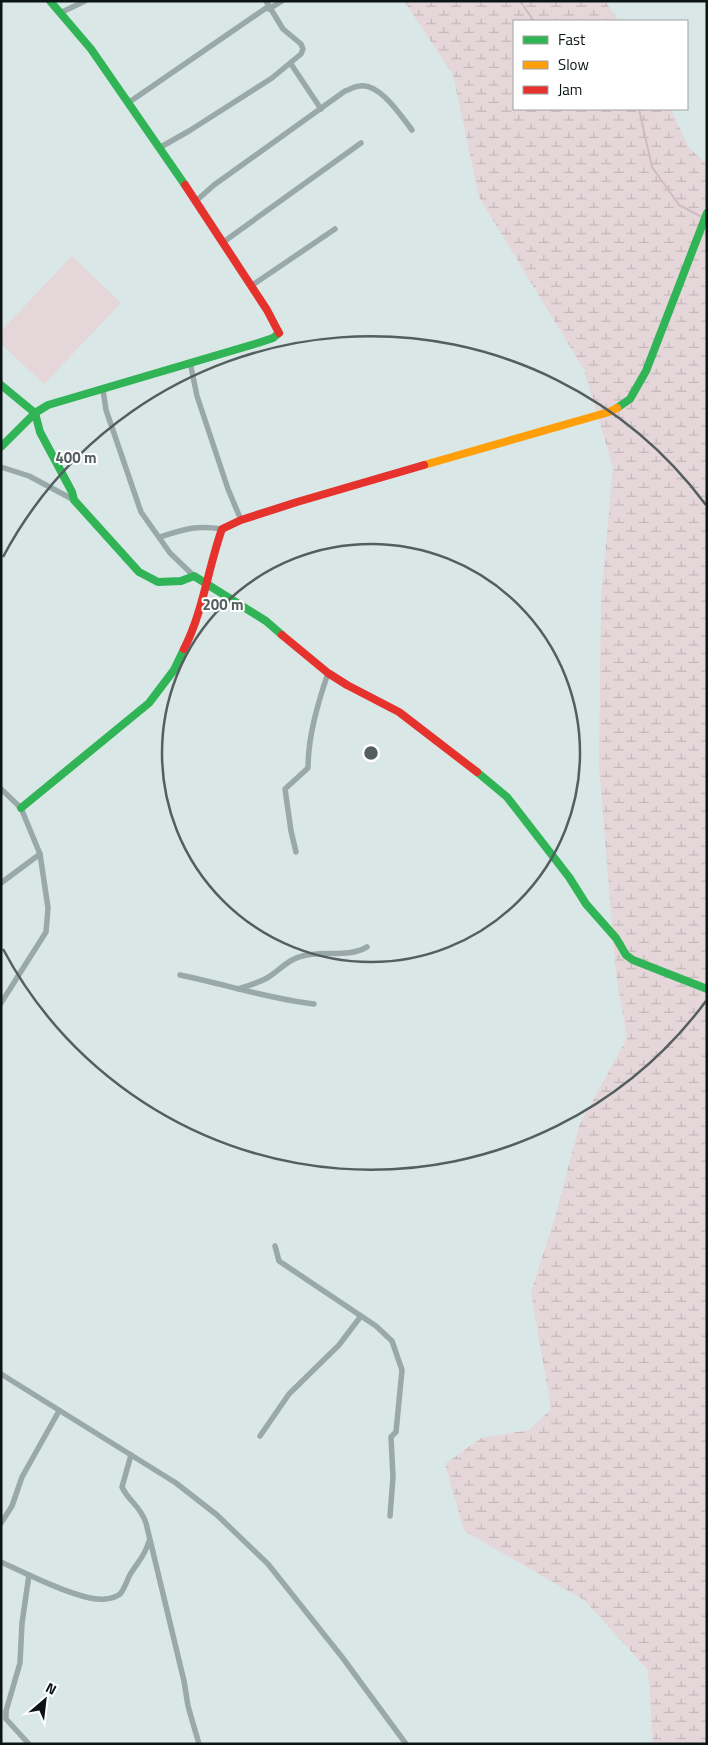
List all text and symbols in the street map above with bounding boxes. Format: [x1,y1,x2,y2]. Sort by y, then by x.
legend [513,20,688,110]
text: Fast [558,28,586,51]
text: Slow [558,53,589,76]
text: Jam [558,78,582,101]
text: 400 m [55,446,97,469]
text: 200 m [202,593,244,616]
centre of rings [362,744,380,762]
north arrow [20,1675,70,1725]
text: N [42,1677,61,1700]

